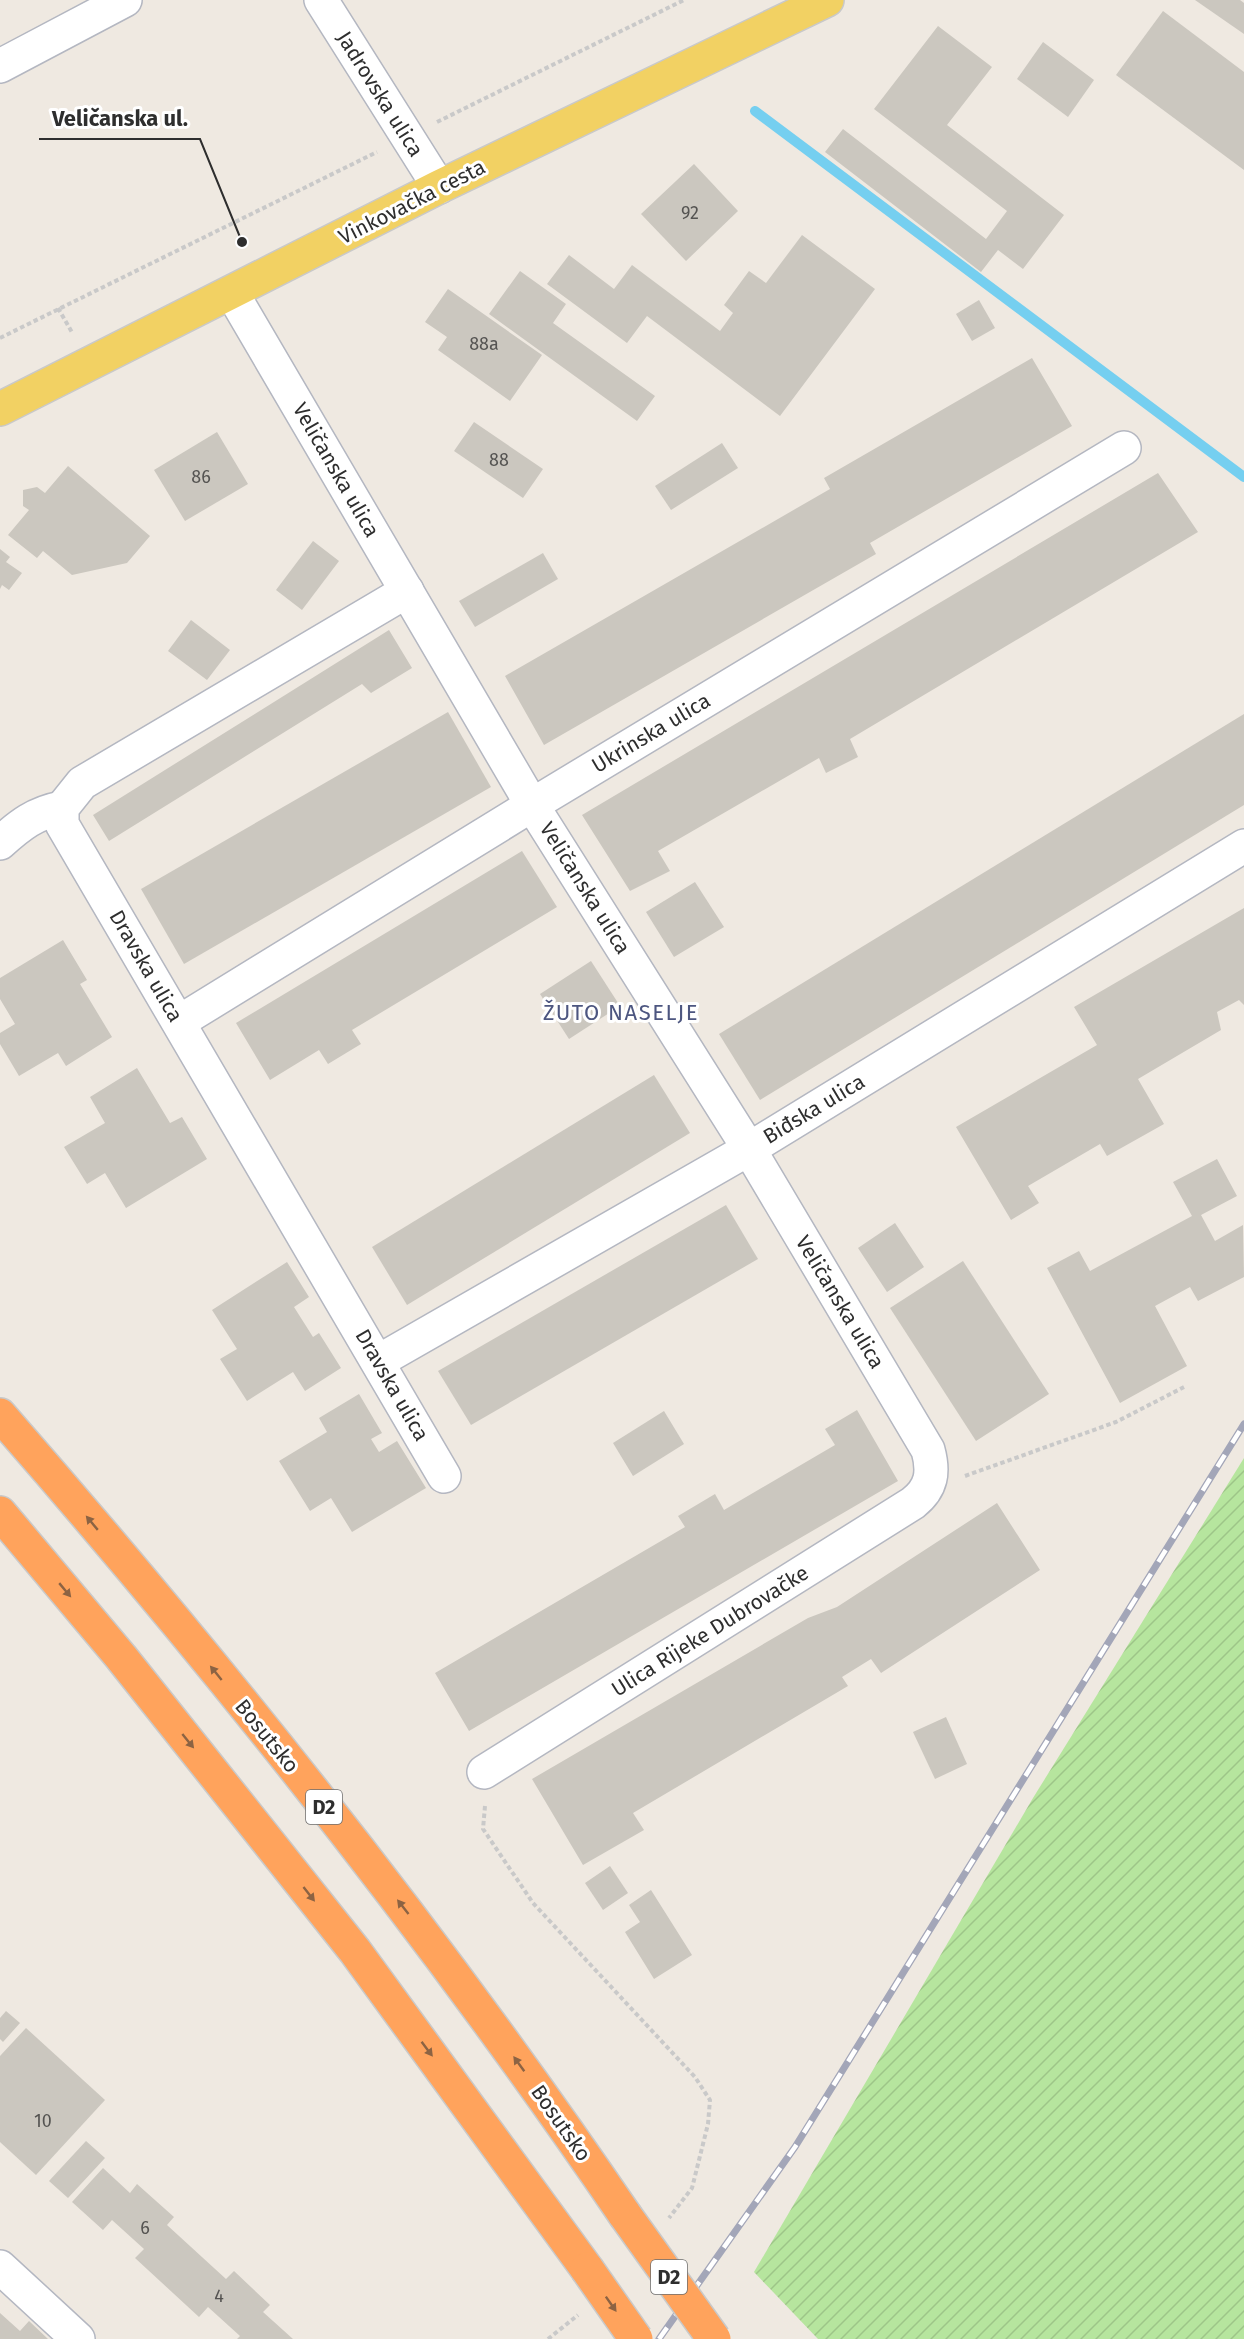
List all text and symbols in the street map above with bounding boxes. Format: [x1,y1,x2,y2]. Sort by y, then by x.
street label: Jadrovska ulica [331,26,429,162]
callout: Veličanska ul. [39,99,200,139]
text: Veličanska ul. [51,105,188,132]
street label: Vinkovačka cesta [334,154,490,250]
house number: 92 [681,202,699,224]
house number: 88a [469,333,499,355]
street label: Veličanska ulica [287,398,385,542]
house number: 88 [489,449,509,471]
house number: 86 [191,466,211,488]
street label: Ukrinska ulica [587,687,715,779]
street label: Veličanska ulica [534,817,636,959]
street label: Dravska ulica [103,905,189,1027]
district label: ŽUTO NASELJE [543,999,699,1026]
street label: Biđska ulica [758,1068,870,1150]
street label: Veličanska ulica [790,1231,890,1373]
street label: Dravska ulica [349,1324,435,1446]
one-way arrow [85,1515,98,1531]
street label: Ulica Rijeke Dubrovačke [607,1560,813,1702]
one-way arrow [58,1582,71,1598]
one-way arrow [210,1665,223,1680]
street label: Bosutsko [229,1694,305,1778]
one-way arrow [181,1733,194,1748]
road number: D2 [306,1790,342,1824]
one-way arrow [303,1886,315,1901]
one-way arrow [397,1900,409,1915]
one-way arrow [421,2041,433,2056]
one-way arrow [514,2056,526,2071]
street label: Bosutsko [525,2080,597,2166]
house number: 10 [34,2110,52,2132]
house number: 6 [140,2217,150,2239]
road number: D2 [651,2260,687,2294]
house number: 4 [214,2285,224,2307]
one-way arrow [605,2296,616,2312]

